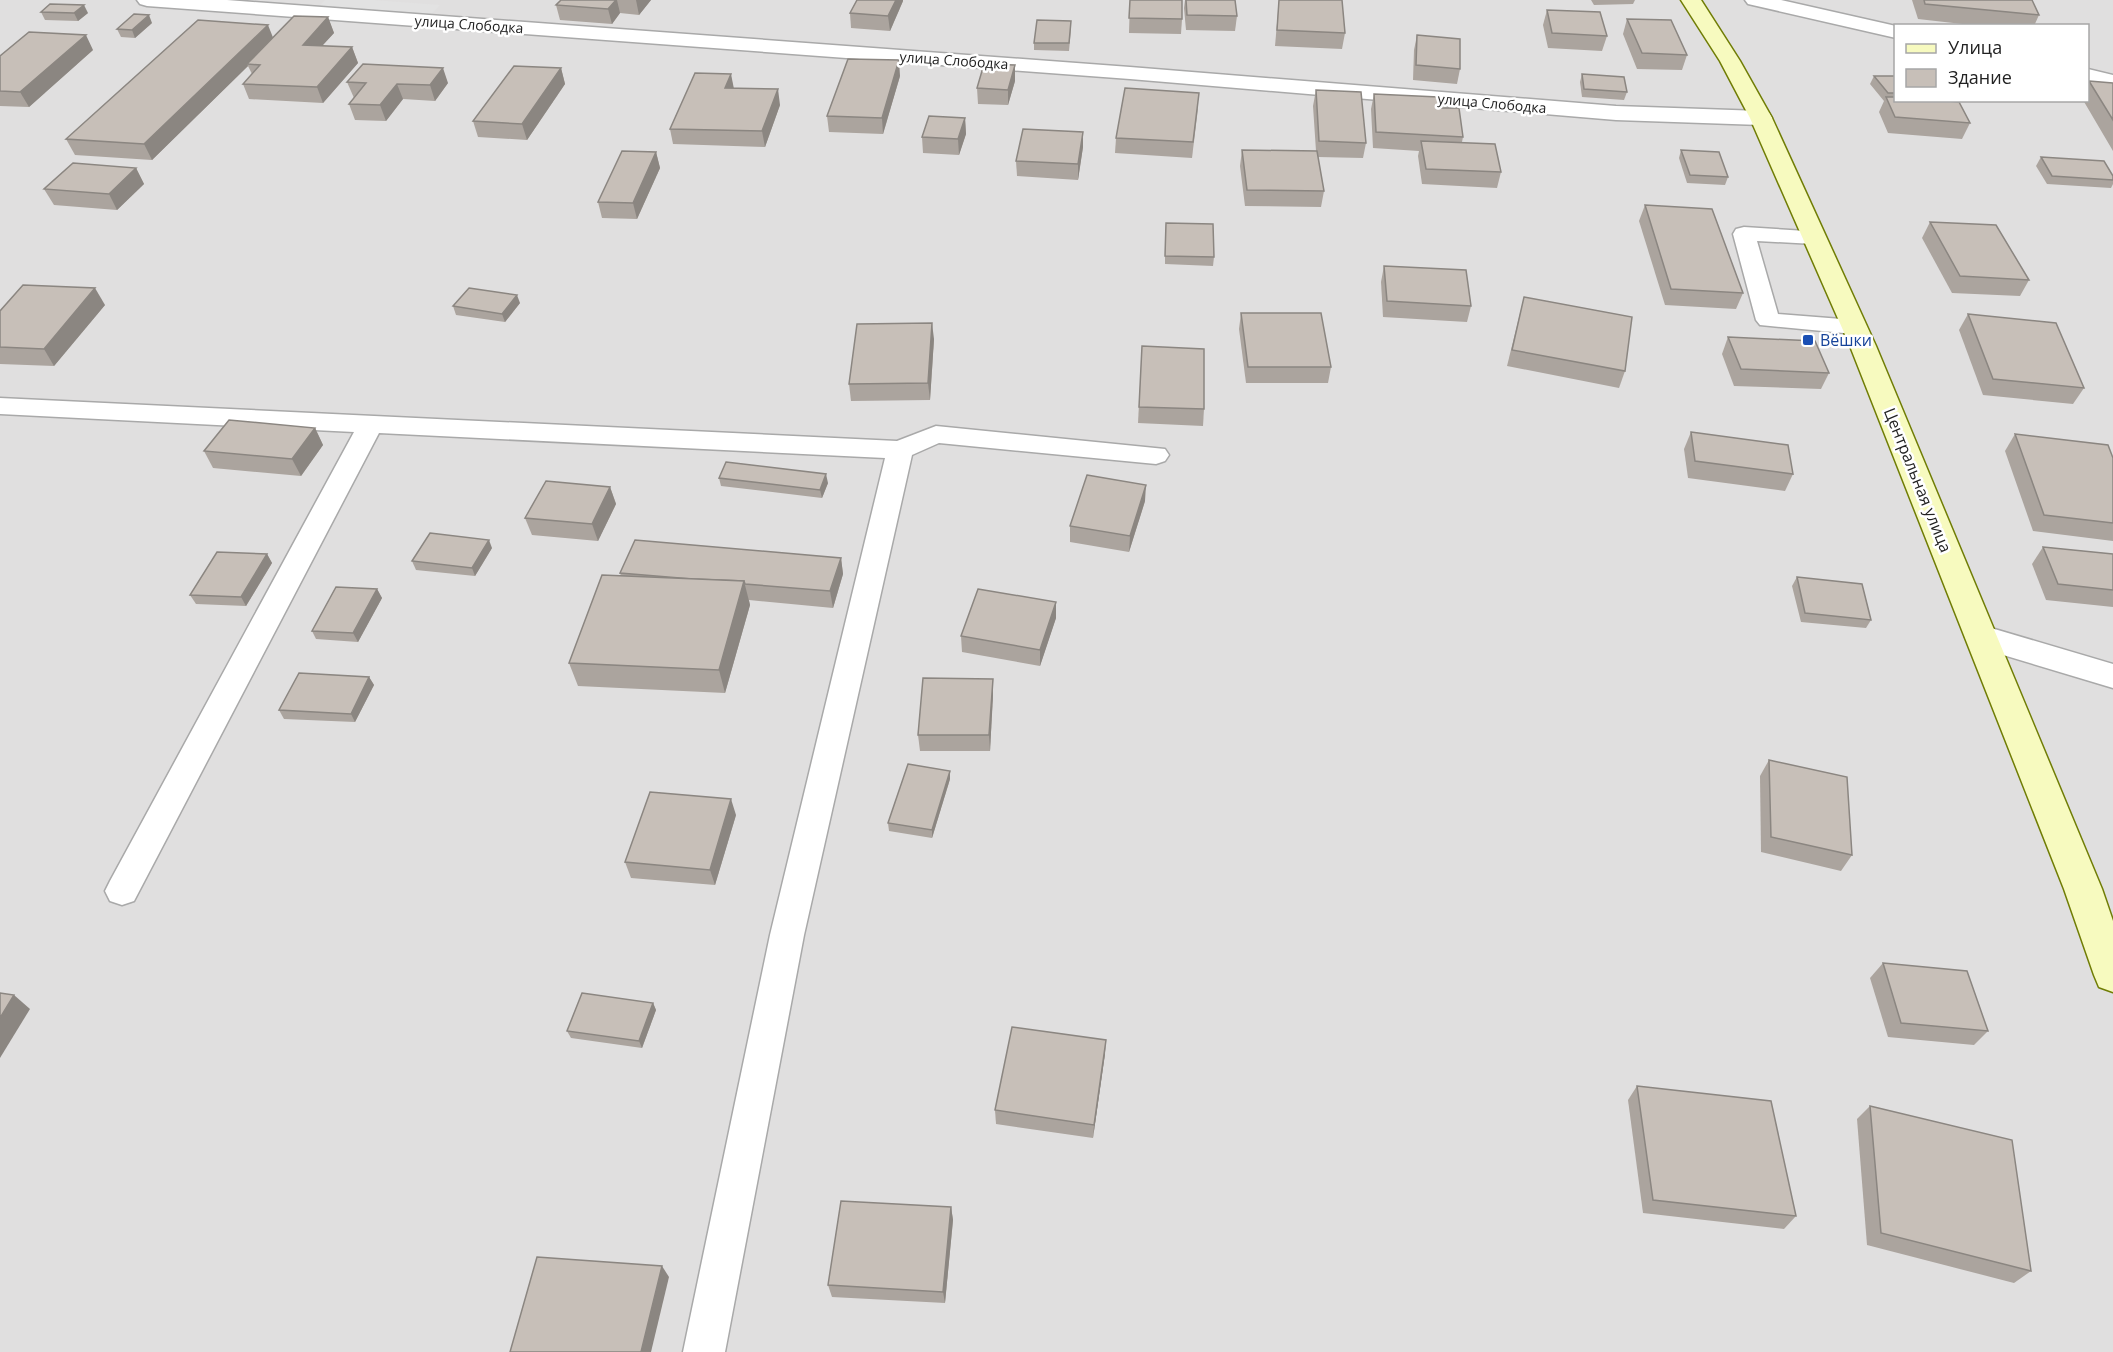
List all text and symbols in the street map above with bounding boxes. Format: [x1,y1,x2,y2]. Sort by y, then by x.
street label: улица Слободка [414,11,524,37]
legend [1894,24,2089,102]
text: Улица [1948,35,2002,59]
street label: улица Слободка [899,47,1009,73]
text: Здание [1948,65,2012,89]
street label: улица Слободка [1437,89,1547,117]
place label: Вёшки [1820,329,1872,351]
marker: Вёшки [1801,333,1815,347]
street label: Центральная улица [1879,404,1957,556]

